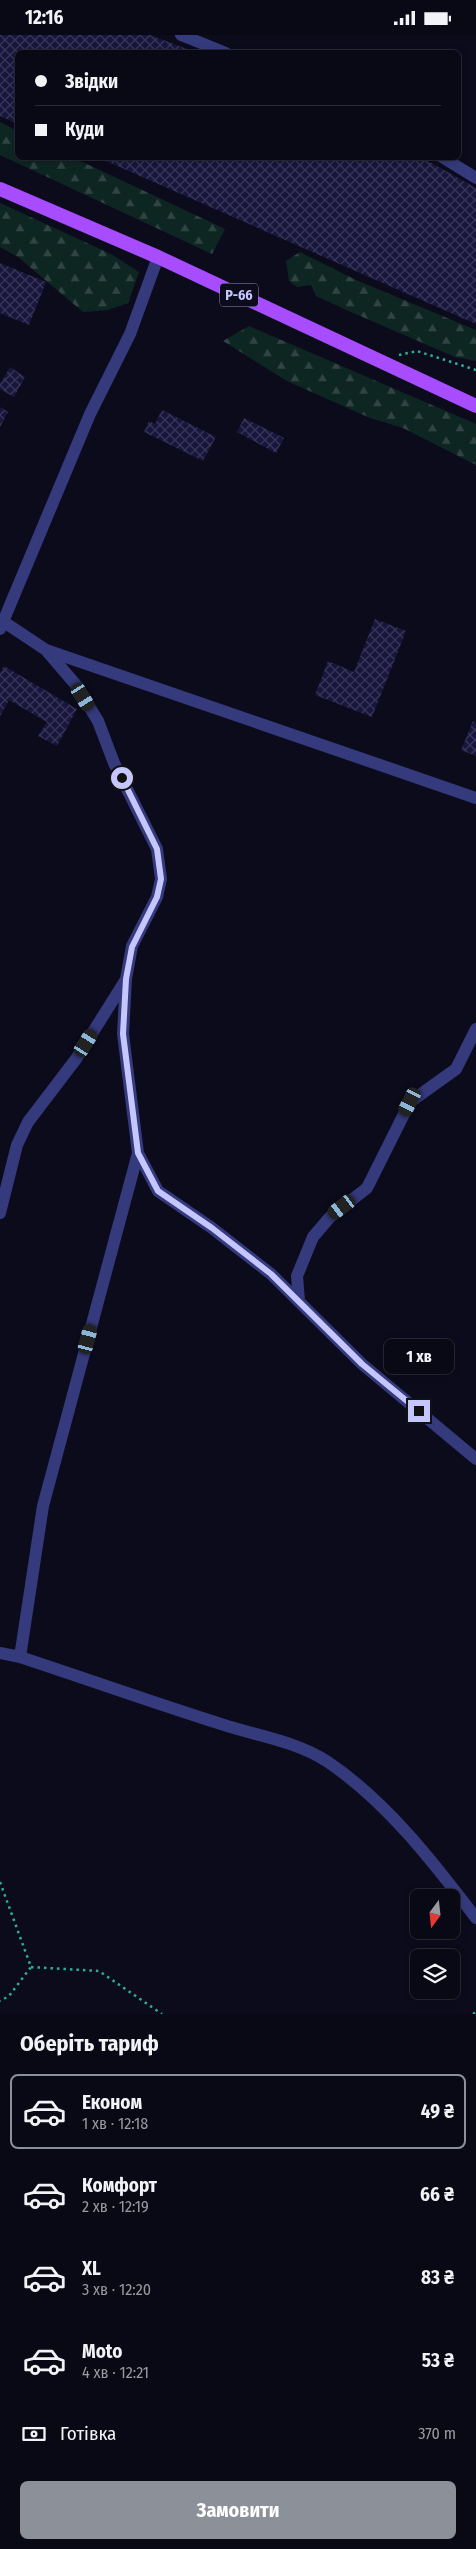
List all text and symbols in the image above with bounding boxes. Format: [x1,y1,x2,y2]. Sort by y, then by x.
text: 12:16 [25,6,64,29]
text: Звідки [65,70,118,93]
text: Куди [65,118,104,141]
road number: Р-66 [220,283,258,307]
car [68,680,97,714]
route start [111,767,133,789]
car [71,1026,100,1060]
car [396,1085,423,1119]
car [325,1192,358,1222]
car [76,1323,99,1355]
callout: 1 хв [384,1339,454,1373]
text: 1 хв [406,1347,432,1366]
route end [408,1400,430,1422]
north arrow [410,1889,460,1939]
map controls [410,1889,460,1999]
button: layers [410,1949,460,1999]
text: Оберіть тариф [20,2030,159,2057]
icon: car [22,2089,67,2134]
text: Економ [82,2091,142,2114]
text: 49 ₴ [421,2100,454,2123]
text: 1 хв · 12:18 [82,2114,148,2133]
icon: car [22,2172,67,2217]
text: Комфорт [82,2174,157,2197]
text: 66 ₴ [420,2183,454,2206]
text: 2 хв · 12:19 [82,2197,149,2216]
icon: car [22,2255,67,2300]
text: XL [82,2257,101,2280]
text: 83 ₴ [421,2266,454,2289]
text: 3 хв · 12:20 [82,2280,151,2299]
icon: car [22,2338,67,2383]
text: Moto [82,2340,122,2363]
text: 53 ₴ [422,2349,454,2372]
text: 4 хв · 12:21 [82,2363,149,2382]
icon: cash [20,2420,48,2448]
text: Готівка [60,2422,116,2445]
text: 370 m [418,2424,456,2443]
button: Замовити [20,2481,456,2539]

